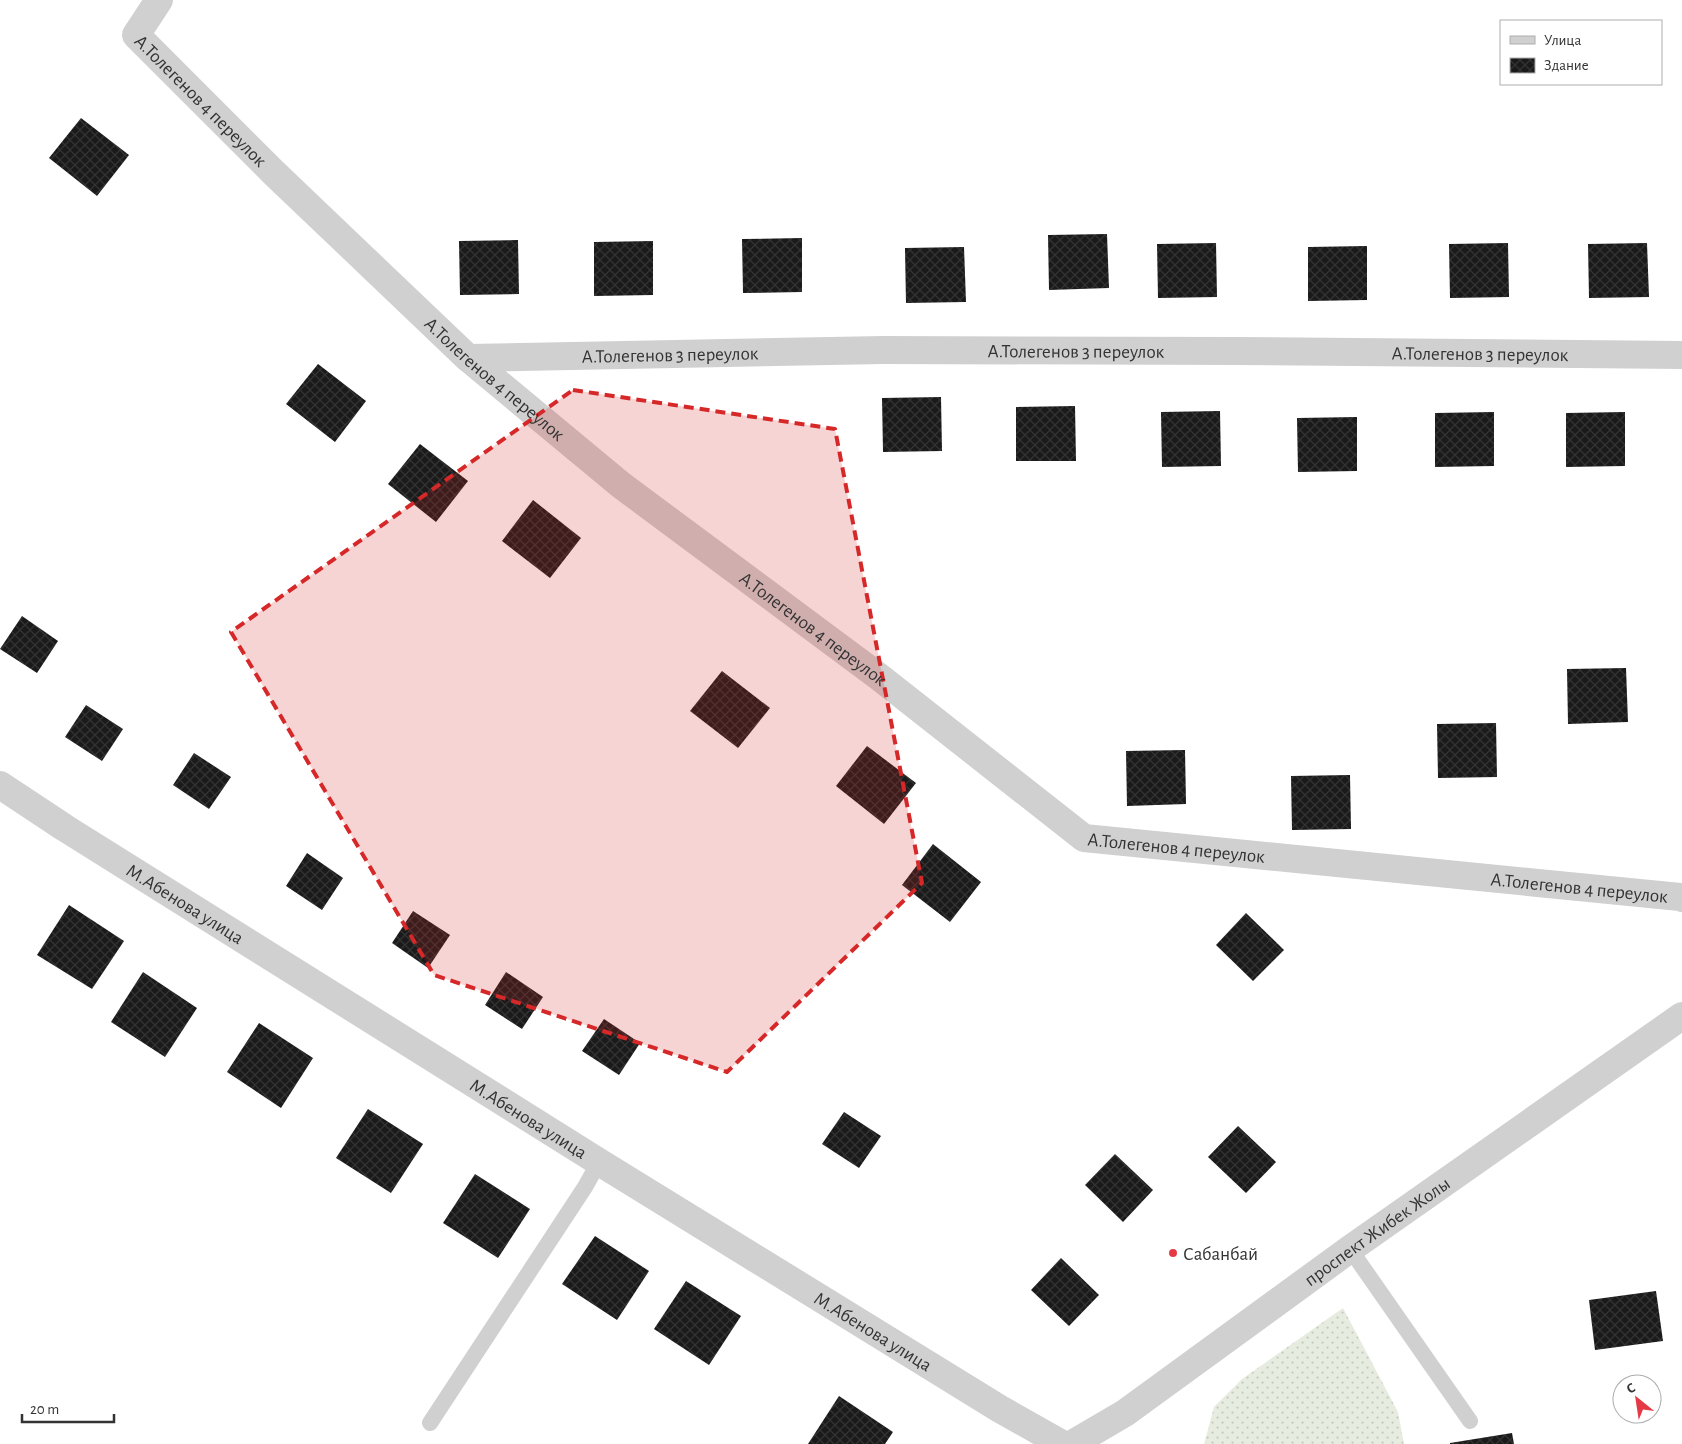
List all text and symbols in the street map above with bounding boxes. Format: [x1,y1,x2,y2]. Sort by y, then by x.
legend [1500,20,1662,85]
street label: А.Толегенов 4 переулок [130,32,270,171]
text: Улица [1544,33,1581,48]
text: Здание [1544,58,1589,73]
street label: А.Толегенов 4 переулок [421,314,568,445]
street label: А.Толегенов 3 переулок [988,342,1165,362]
street label: А.Толегенов 3 переулок [581,344,759,367]
street label: А.Толегенов 3 переулок [1391,344,1569,365]
street label: А.Толегенов 4 переулок [736,569,890,690]
street label: А.Толегенов 4 переулок [1087,830,1266,867]
street label: М.Абенова улица [123,861,247,948]
street label: А.Толегенов 4 переулок [1490,870,1669,907]
street label: М.Абенова улица [466,1076,590,1163]
street label: проспект Жибек Жолы [1301,1174,1454,1290]
place label: Сабанбай [1183,1245,1258,1264]
marker: Сабанбай [1167,1247,1179,1259]
street label: М.Абенова улица [810,1289,935,1376]
north arrow [1612,1374,1662,1424]
text: С [1624,1380,1638,1397]
scale bar [22,1392,115,1424]
text: 20 m [30,1402,59,1417]

